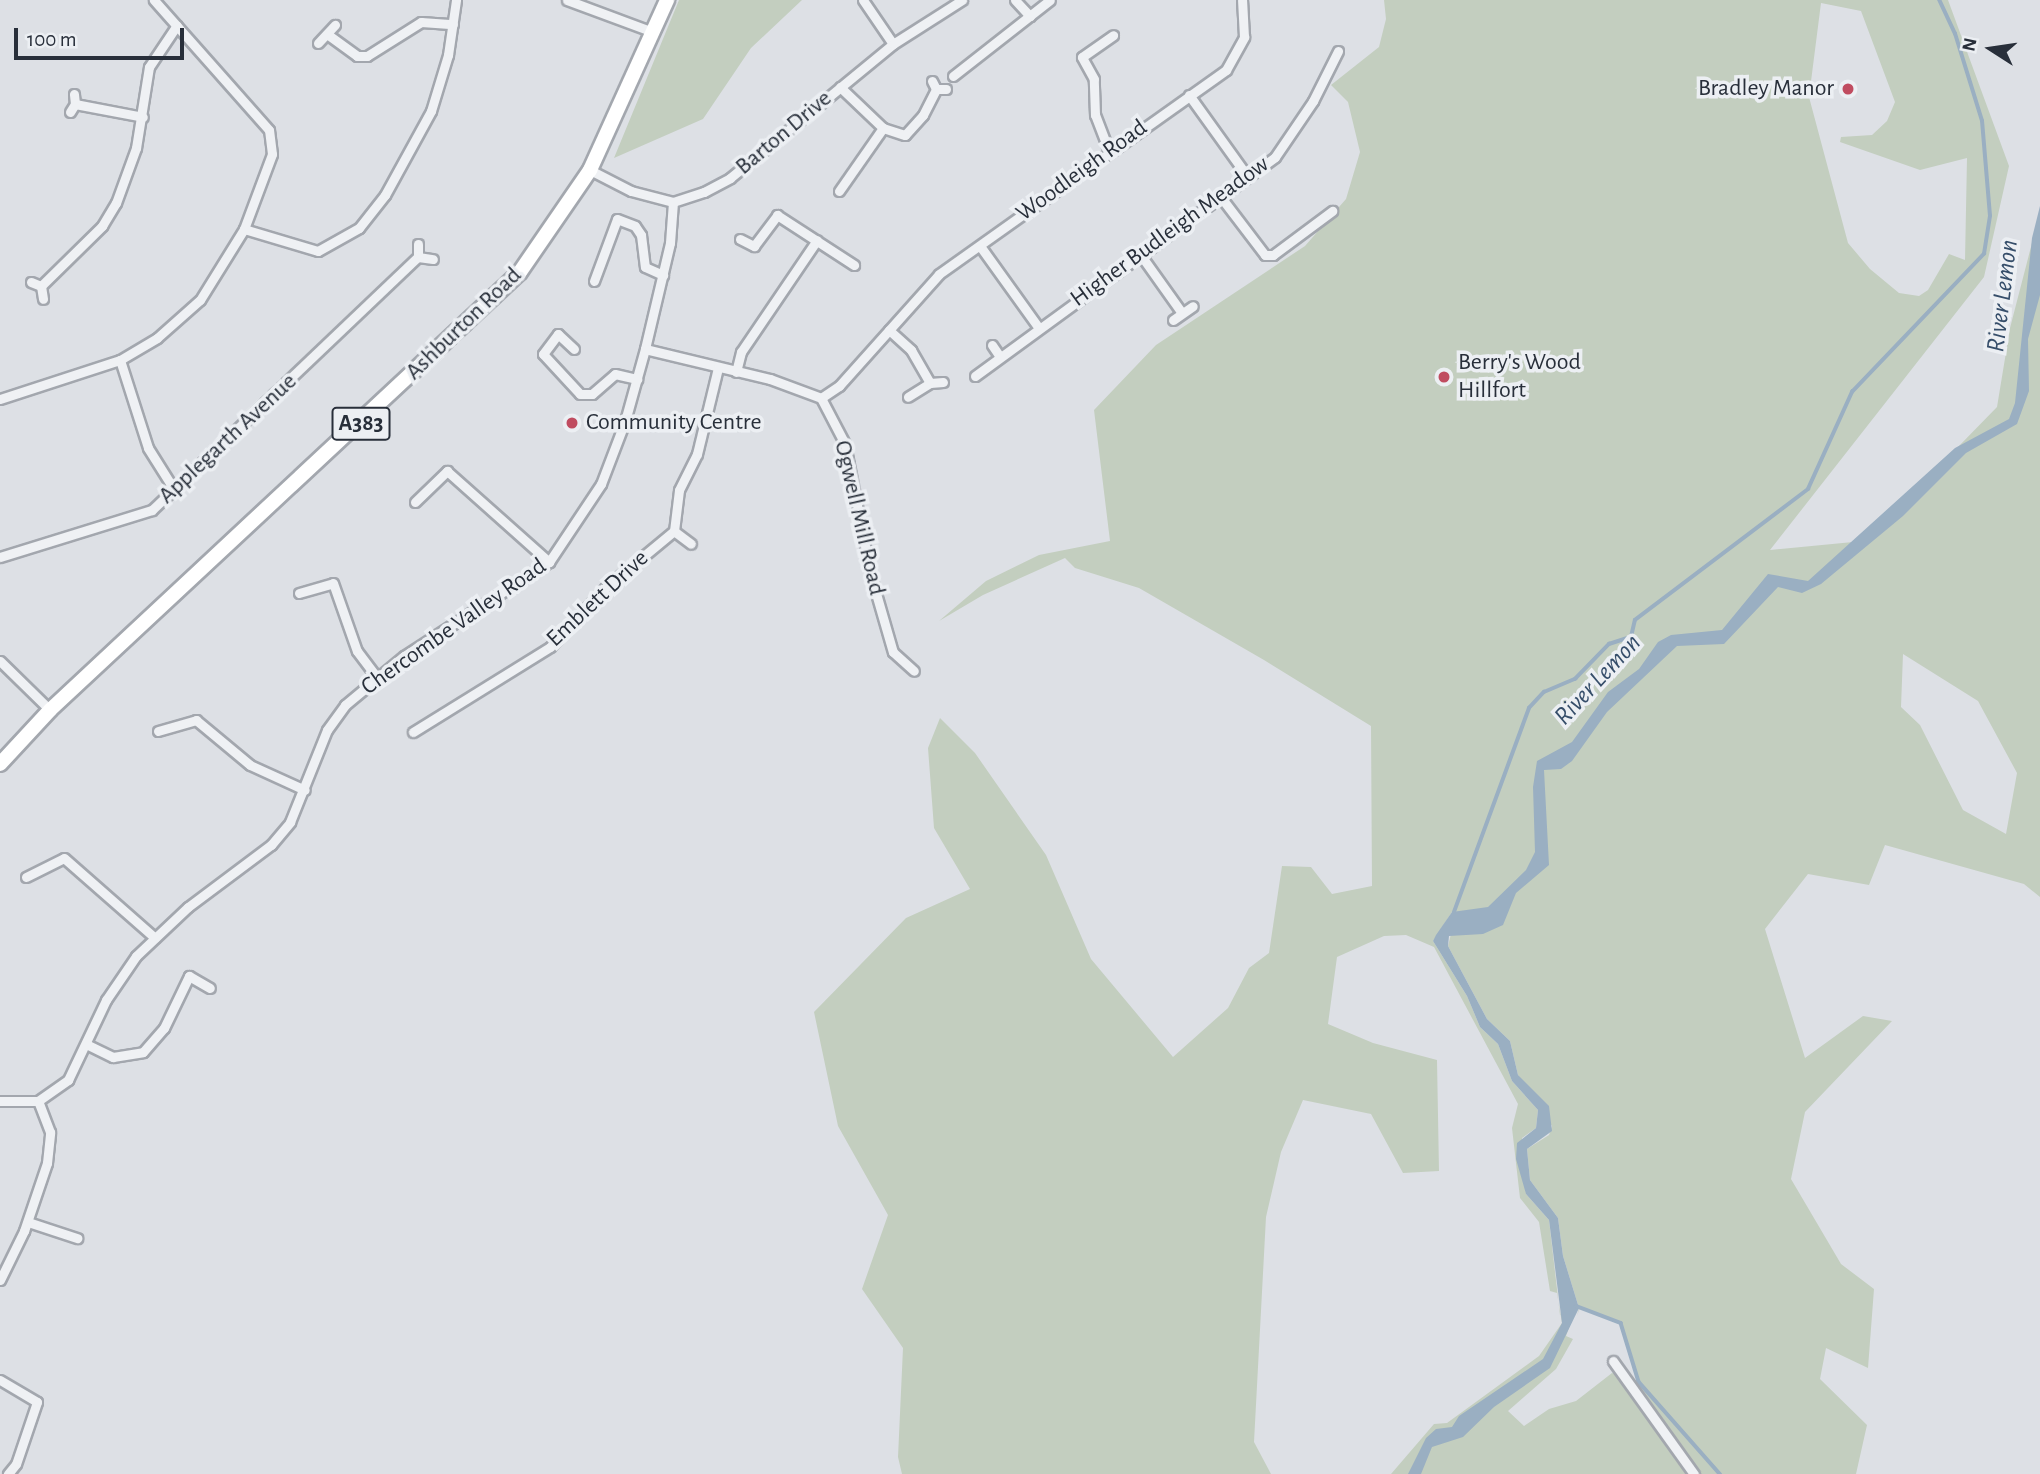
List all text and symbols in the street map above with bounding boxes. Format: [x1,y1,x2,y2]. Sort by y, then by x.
scale bar [18,14,187,58]
north arrow [1956,14,2026,84]
text: 100 m [27,29,77,50]
text: N [1959,36,1981,53]
place label: Bradley Manor [1698,75,1834,103]
marker: Bradley Manor [1840,81,1856,97]
street label: Barton Drive [730,84,838,182]
street label: Woodleigh Road [1011,114,1153,228]
street label: Higher Budleigh Meadow [1065,150,1275,314]
water label: River Lemon [1981,238,2025,354]
street label: Ashburton Road [400,261,528,387]
place label: Berry's Wood Hillfort [1458,349,1581,405]
street label: Applegarth Avenue [153,368,303,510]
marker: Berry's Wood Hillfort [1436,369,1452,385]
road number: A383 [331,404,391,444]
place label: Community Centre [586,409,762,437]
marker: Community Centre [564,415,580,431]
street label: Ogwell Mill Road [827,438,891,598]
street label: Emblett Drive [541,544,655,654]
street label: Chercombe Valley Road [356,552,552,702]
water label: River Lemon [1548,628,1648,732]

